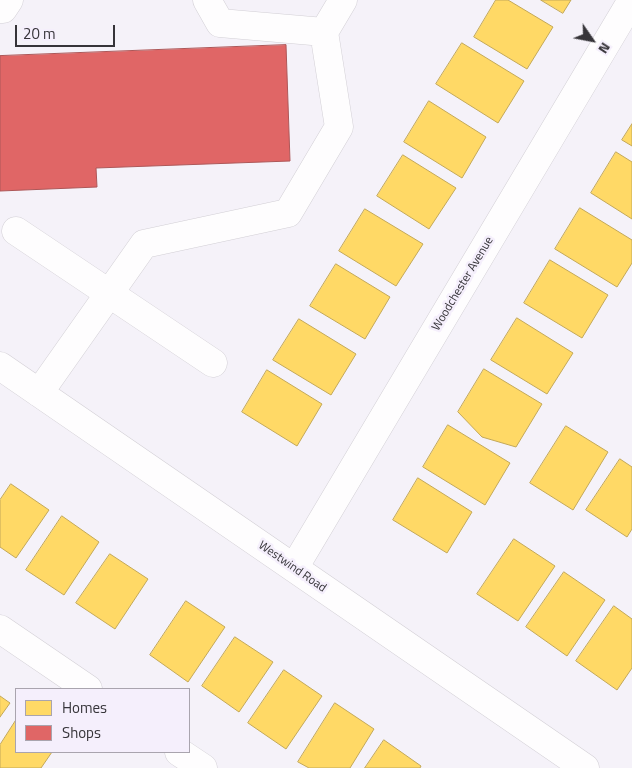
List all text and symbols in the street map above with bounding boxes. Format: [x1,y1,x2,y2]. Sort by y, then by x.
scale bar [18,15,118,47]
north arrow [567,15,617,65]
text: 20 m [23,22,56,45]
text: N [594,39,616,58]
street label: Woodchester Avenue [429,234,497,334]
street label: Westwind Road [255,538,329,596]
legend [15,688,190,753]
text: Homes [62,696,107,719]
text: Shops [62,721,101,744]

